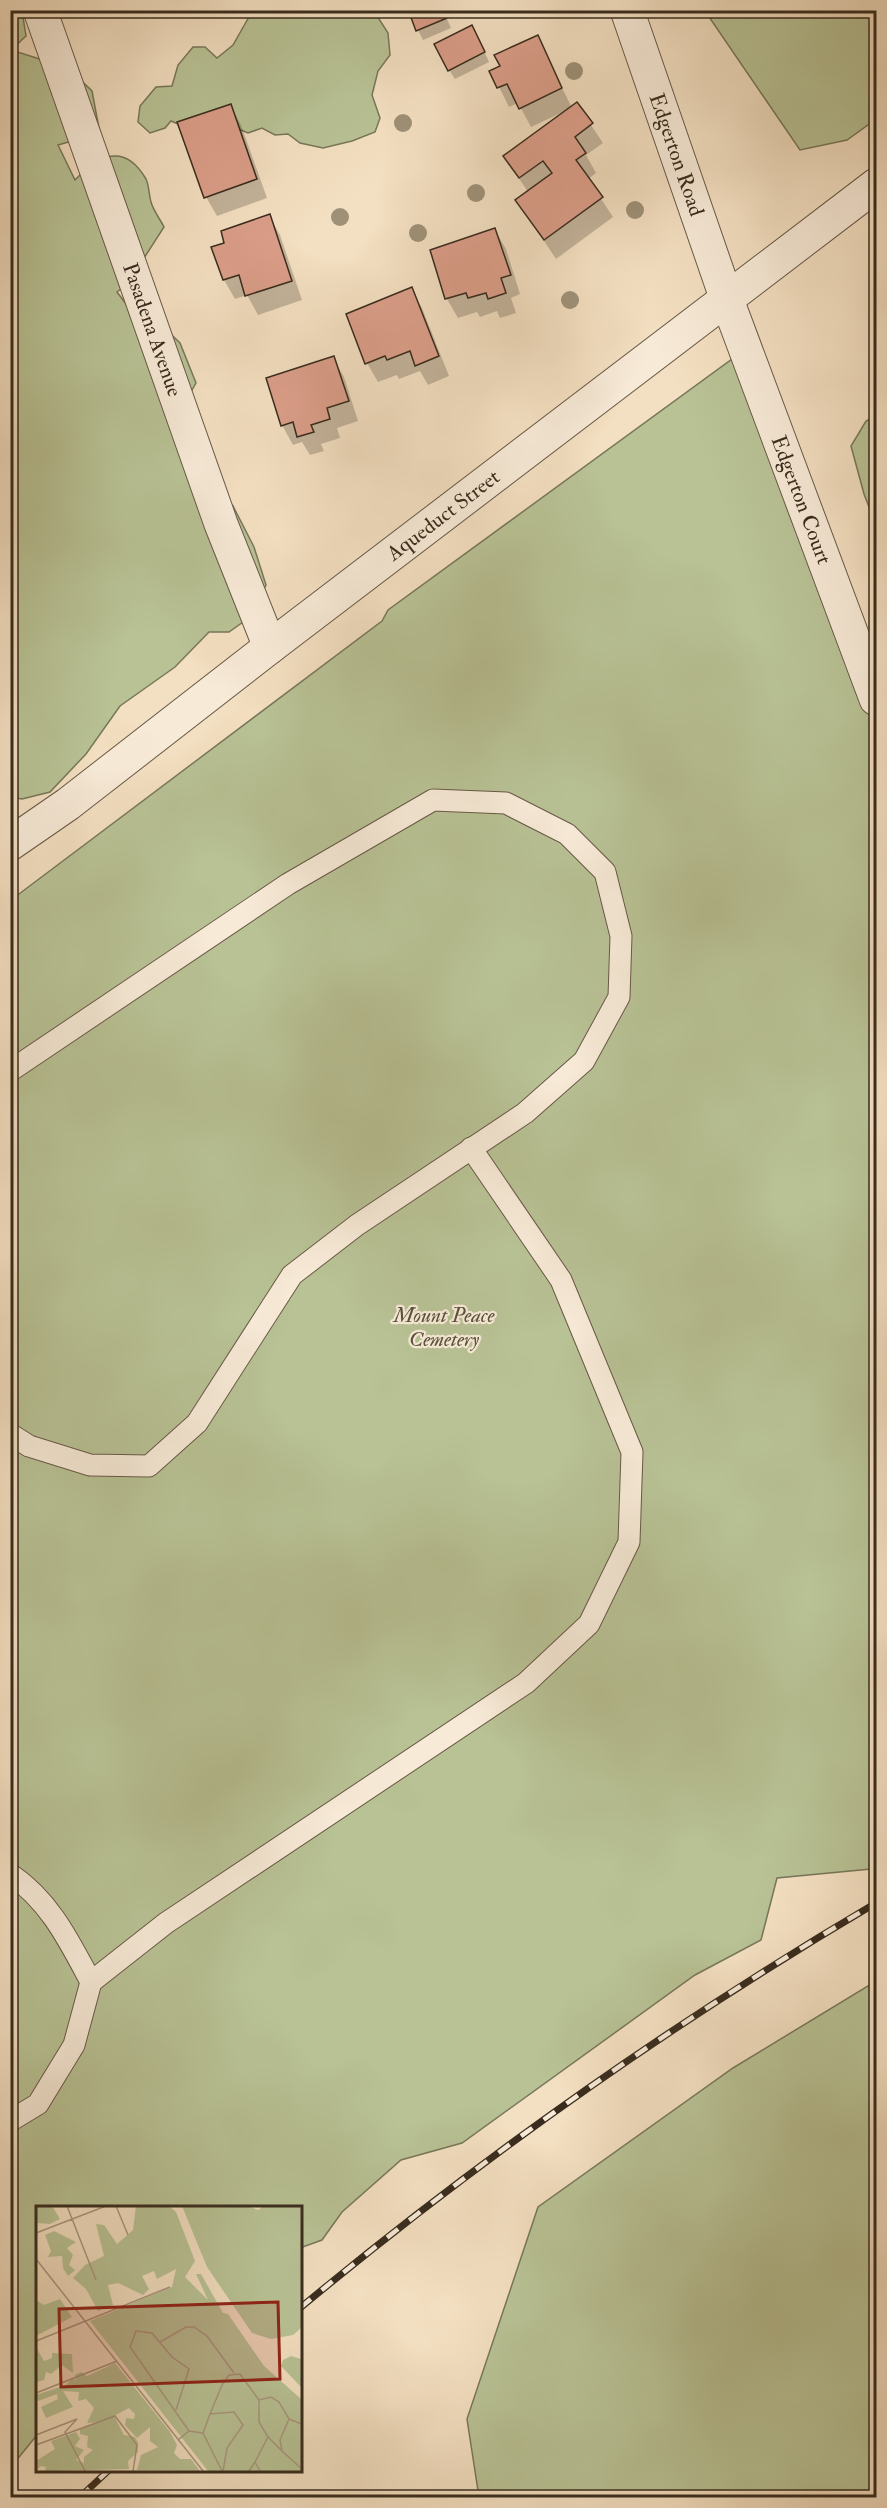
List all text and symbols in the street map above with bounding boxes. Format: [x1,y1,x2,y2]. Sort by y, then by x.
street label: Edgerton Road [643,90,711,220]
street label: Pasadena Avenue [117,259,189,401]
street label: Edgerton Court [765,432,838,568]
street label: Aqueduct Street [380,463,505,567]
park label: Mount Peace Cemetery [392,1302,495,1353]
inset map [36,2206,302,2472]

